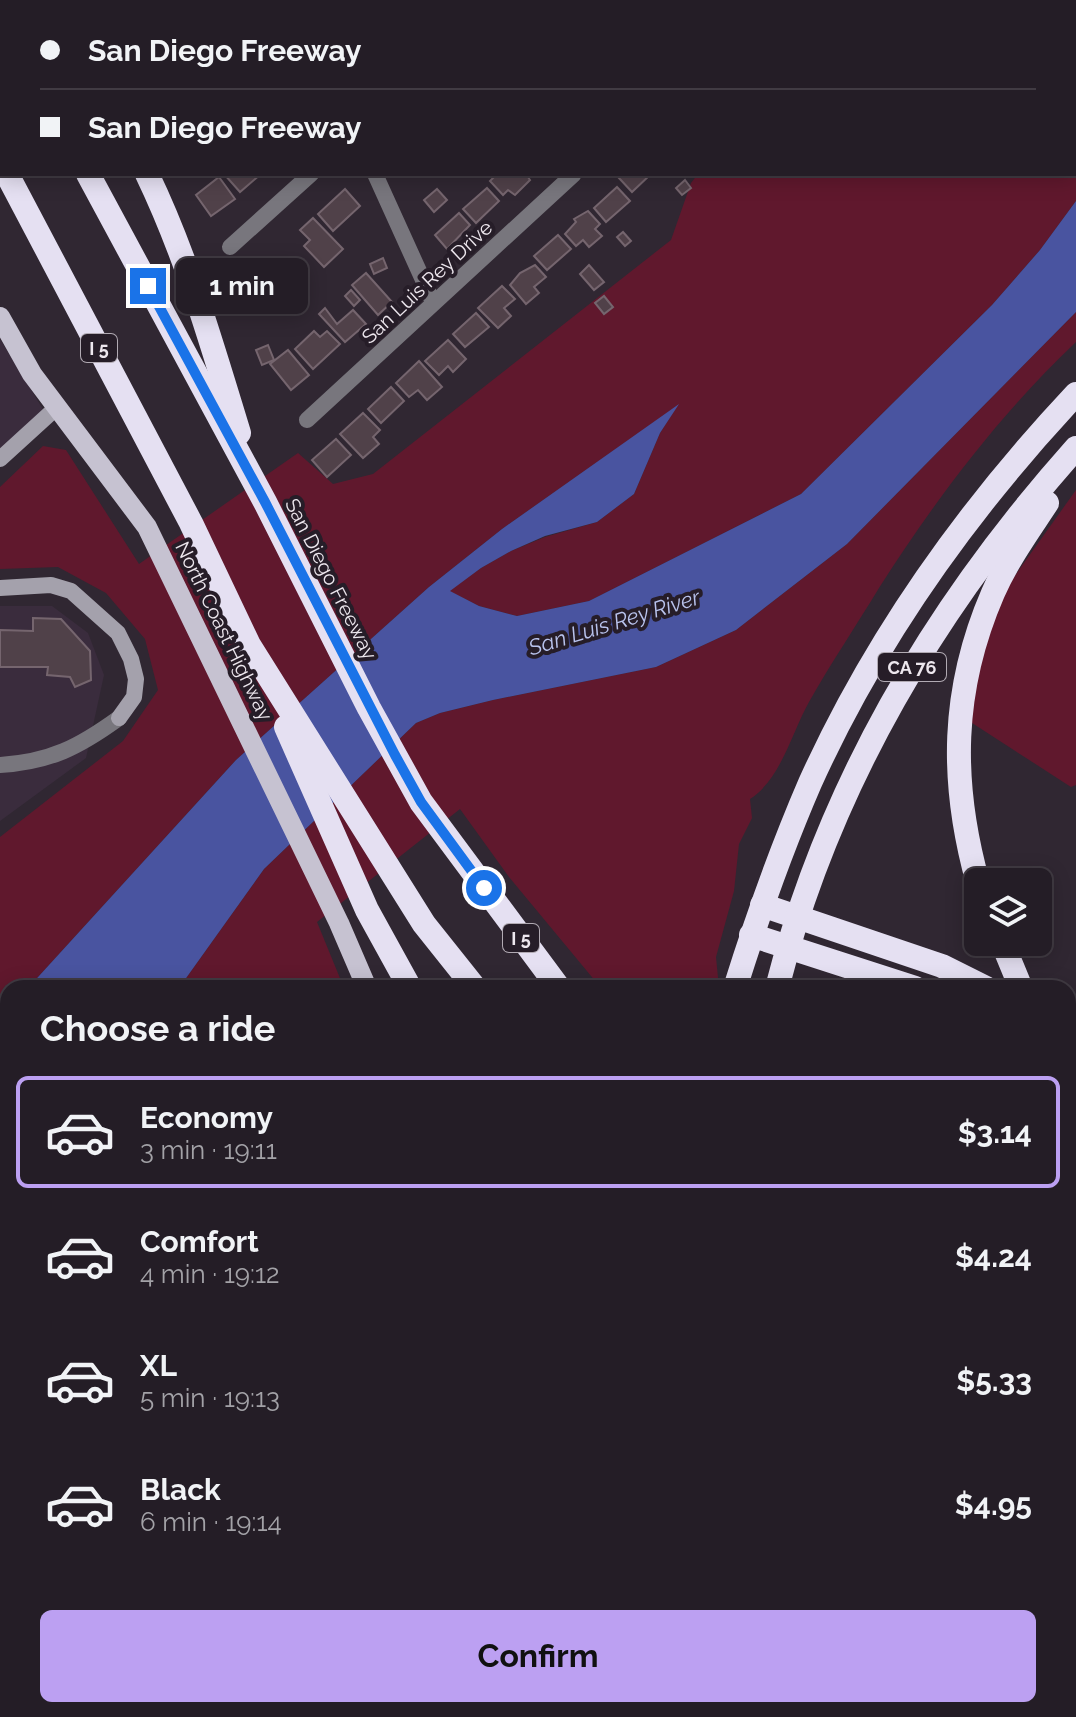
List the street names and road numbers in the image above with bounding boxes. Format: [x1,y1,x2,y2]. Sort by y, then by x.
street label: San Luis Rey Drive [357,215,497,349]
road number: I 5 [81,334,117,362]
street label: San Diego Freeway [280,494,382,664]
street label: North Coast Highway [170,538,278,724]
road number: CA 76 [878,653,946,681]
road number: I 5 [503,924,539,952]

